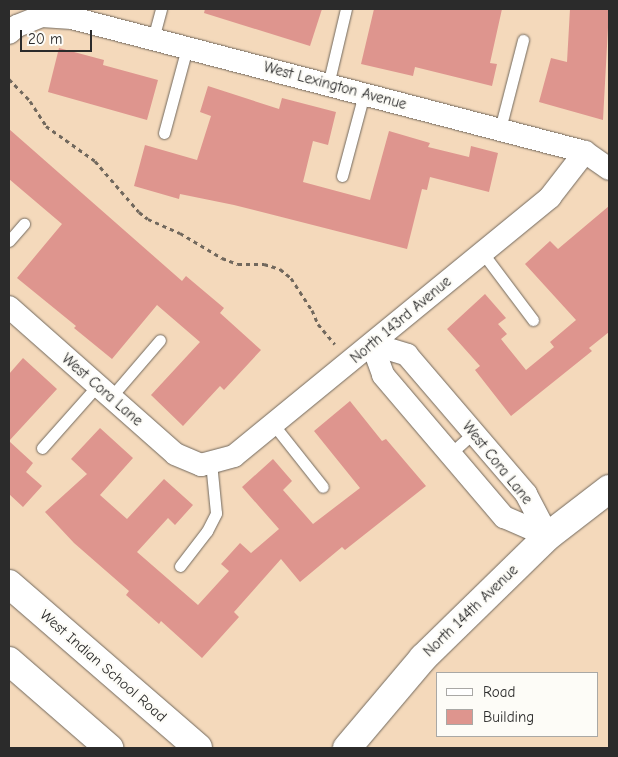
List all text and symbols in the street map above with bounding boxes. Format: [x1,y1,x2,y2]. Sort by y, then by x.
scale bar [22,20,95,52]
text: 20 m [28,30,62,48]
street label: West Lexington Avenue [262,58,408,114]
street label: North 143rd Avenue [347,273,455,367]
street label: West Cora Lane [58,350,146,430]
street label: West Cora Lane [458,418,536,508]
street label: North 144th Avenue [420,561,522,661]
street label: West Indian School Road [36,606,170,726]
legend [436,672,598,737]
text: Road [483,683,515,701]
text: Building [483,708,534,726]

